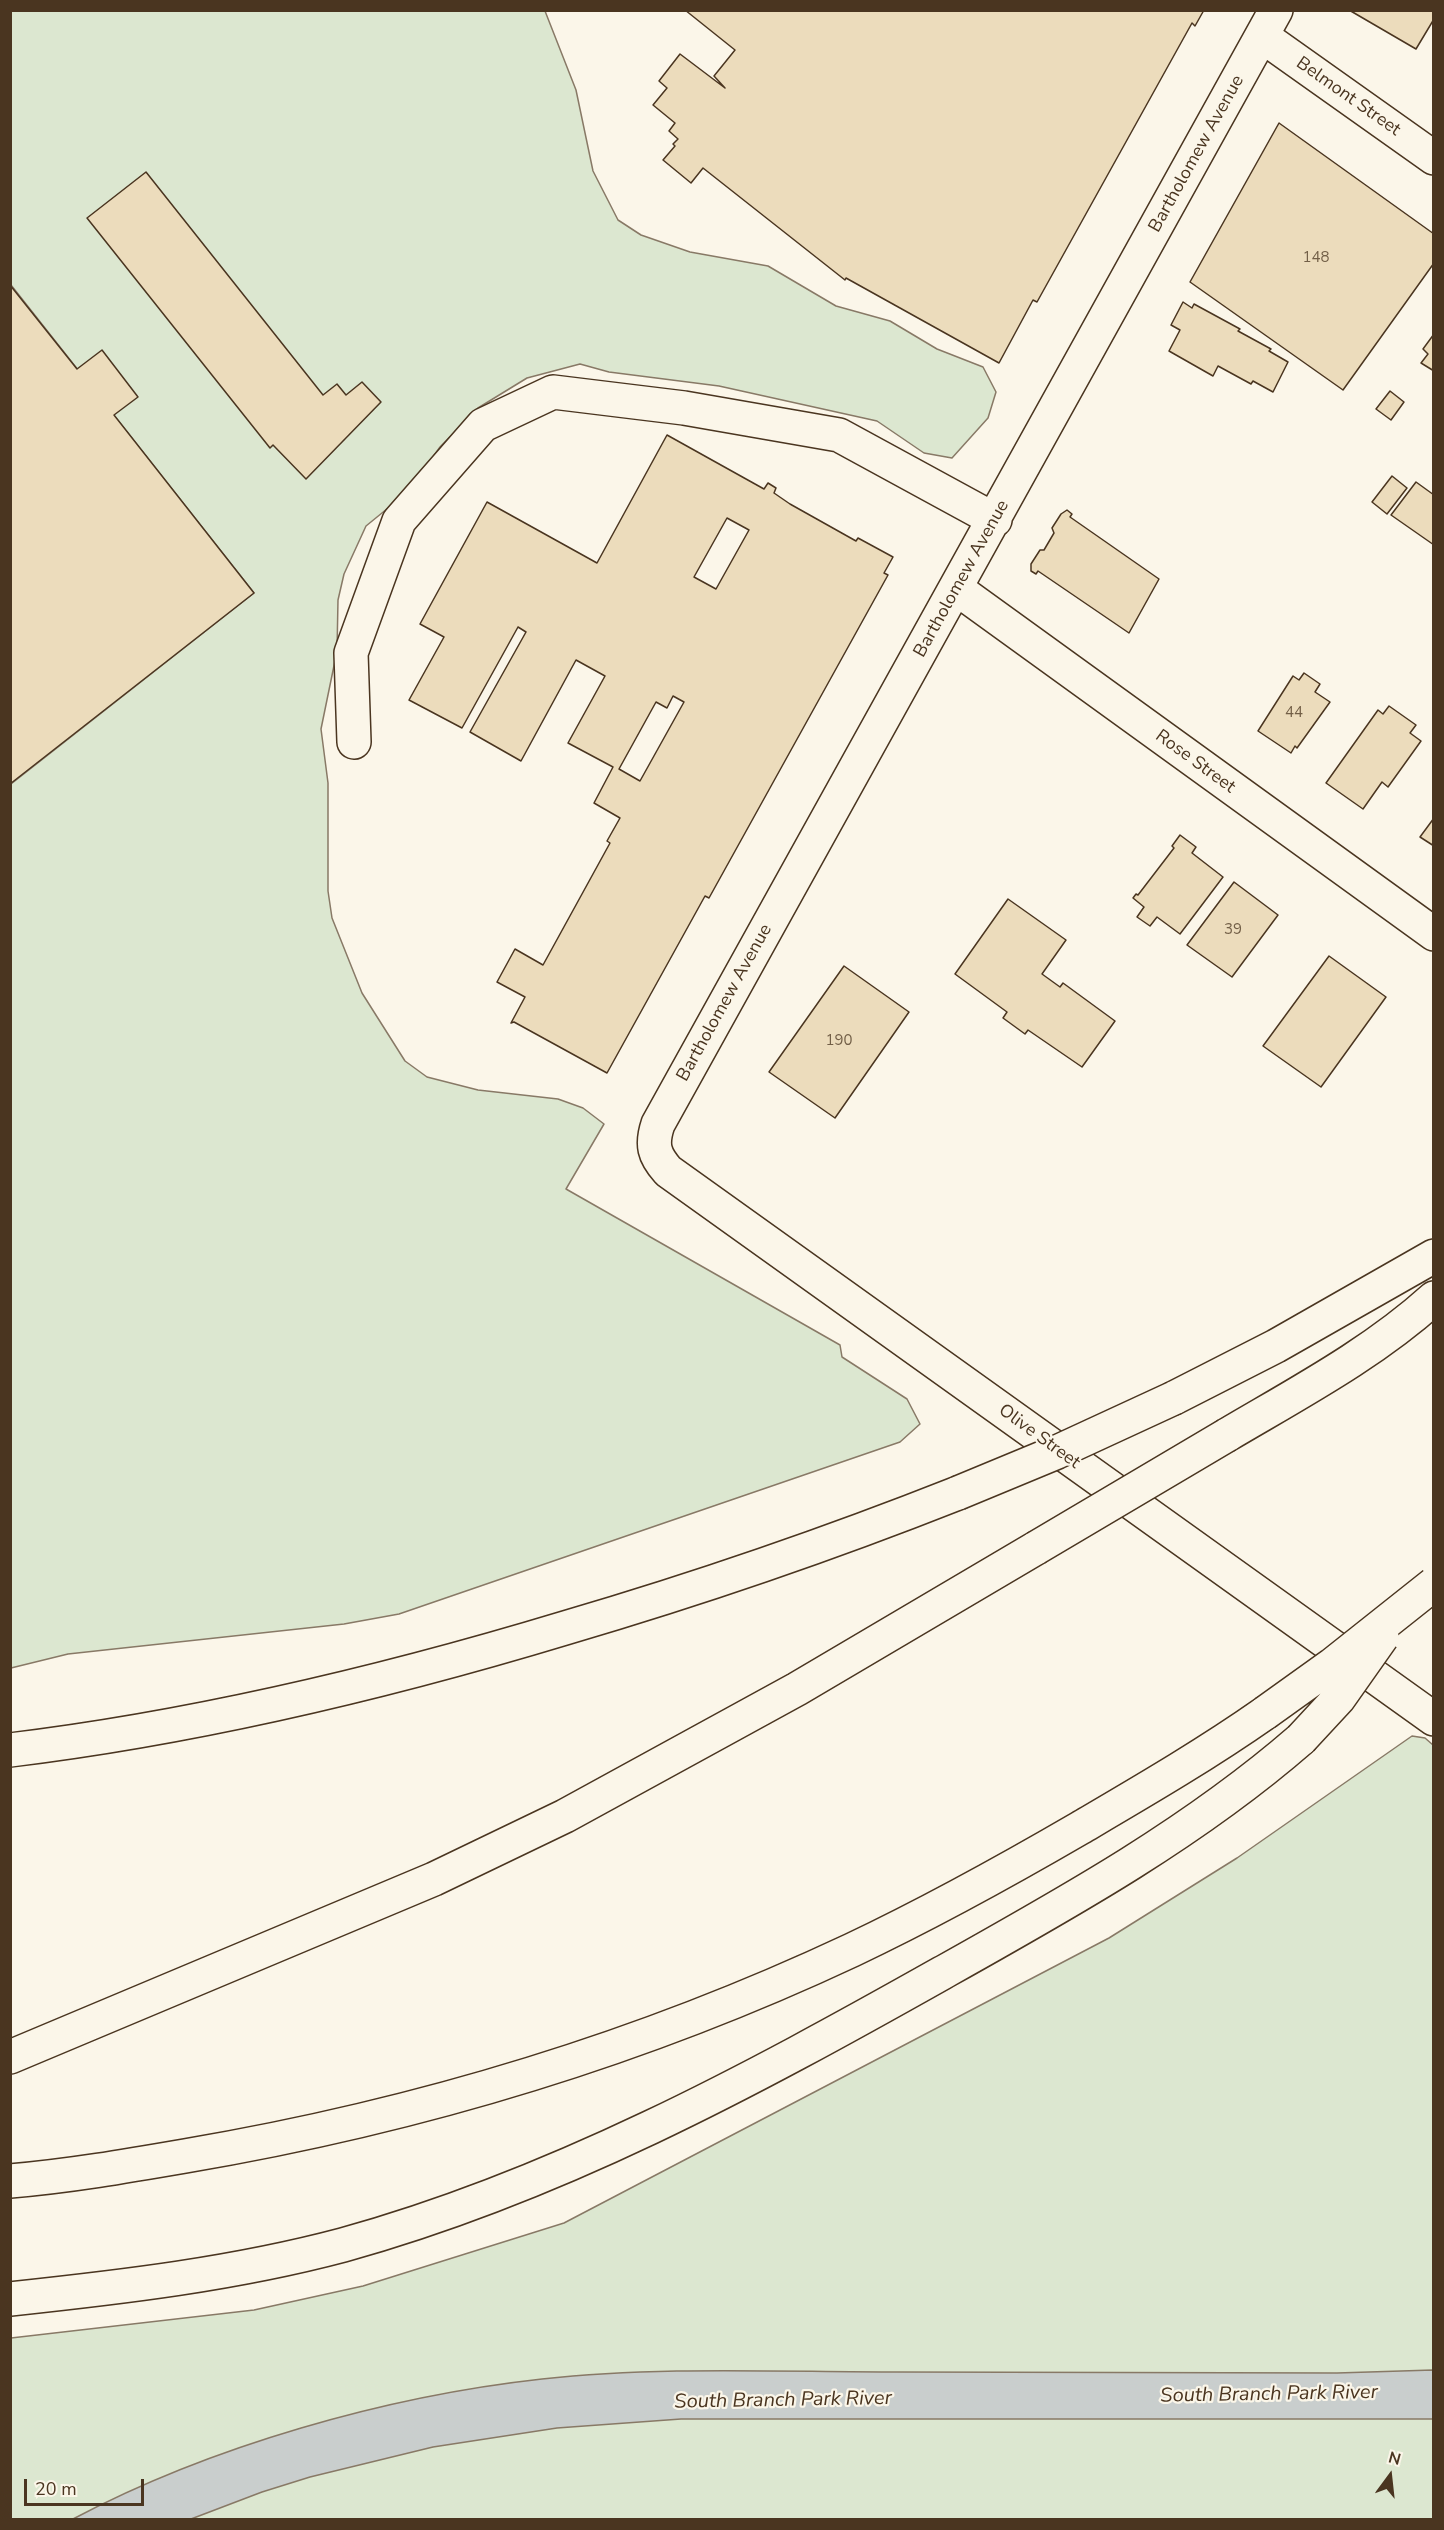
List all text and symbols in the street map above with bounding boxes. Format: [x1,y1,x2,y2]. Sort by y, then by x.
street label: Belmont Street [1292,53,1404,141]
street label: Bartholomew Avenue [1145,72,1249,236]
house number: 148 [1303,249,1329,267]
street label: Bartholomew Avenue [910,497,1014,661]
house number: 44 [1285,704,1303,722]
street label: Rose Street [1151,726,1239,798]
street label: Bartholomew Avenue [673,921,777,1085]
house number: 39 [1224,921,1242,939]
house number: 190 [826,1032,852,1050]
street label: Olive Street [994,1400,1084,1474]
water label: South Branch Park River [1160,2381,1378,2409]
water label: South Branch Park River [674,2387,892,2415]
north arrow [1360,2446,1420,2506]
text: N [1386,2446,1403,2471]
scale bar [27,2467,147,2505]
text: 20 m [35,2477,77,2501]

